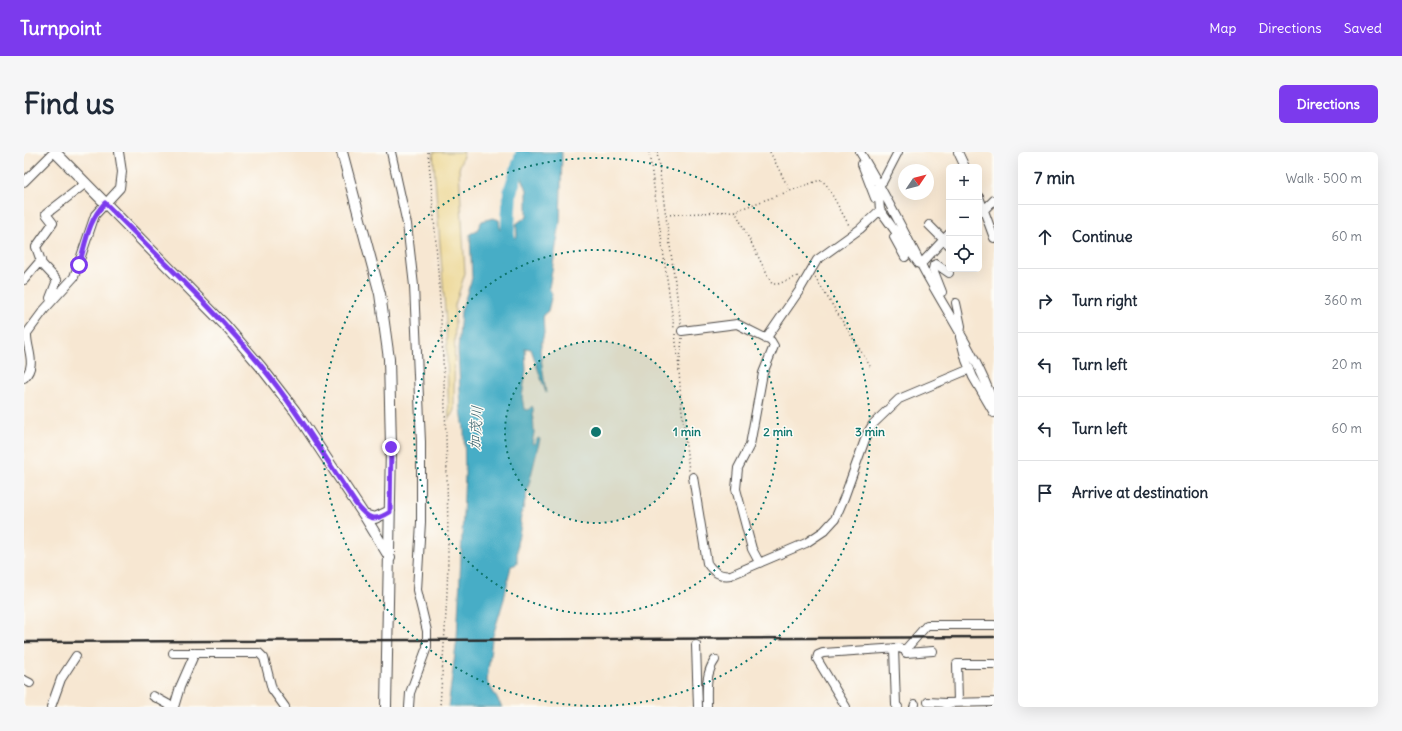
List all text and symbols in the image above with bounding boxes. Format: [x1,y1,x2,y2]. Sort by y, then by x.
text: Turnpoint [20,16,101,40]
text: Map [1209,19,1236,37]
text: Directions [1258,19,1322,37]
text: Saved [1344,19,1382,37]
button: Directions [1279,85,1378,123]
text: Find us [24,86,115,122]
north arrow [898,164,934,200]
map controls [946,164,982,272]
button: + [946,164,982,200]
text: 7 min [1034,167,1075,189]
text: Walk · 500 m [1285,170,1362,187]
button: − [946,200,982,236]
icon: ahead [1034,226,1056,248]
text: Continue [1072,227,1133,246]
text: 60 m [1331,228,1362,245]
button: locate [946,236,982,272]
route start [70,256,88,274]
icon: right [1034,290,1056,312]
text: Turn right [1072,291,1137,310]
text: 360 m [1324,292,1362,309]
icon: left [1034,354,1056,376]
text: Turn left [1072,355,1127,374]
text: 20 m [1332,356,1362,373]
water label: 加茂川 [464,405,487,451]
icon: left [1034,418,1056,440]
text: Turn left [1072,419,1127,438]
text: 60 m [1331,420,1362,437]
text: 1 min [673,424,701,439]
text: 2 min [763,424,793,439]
text: 3 min [855,424,885,439]
centre of rings [589,425,603,439]
route end [382,438,400,456]
icon: arrive [1034,482,1056,504]
text: Arrive at destination [1072,483,1208,502]

